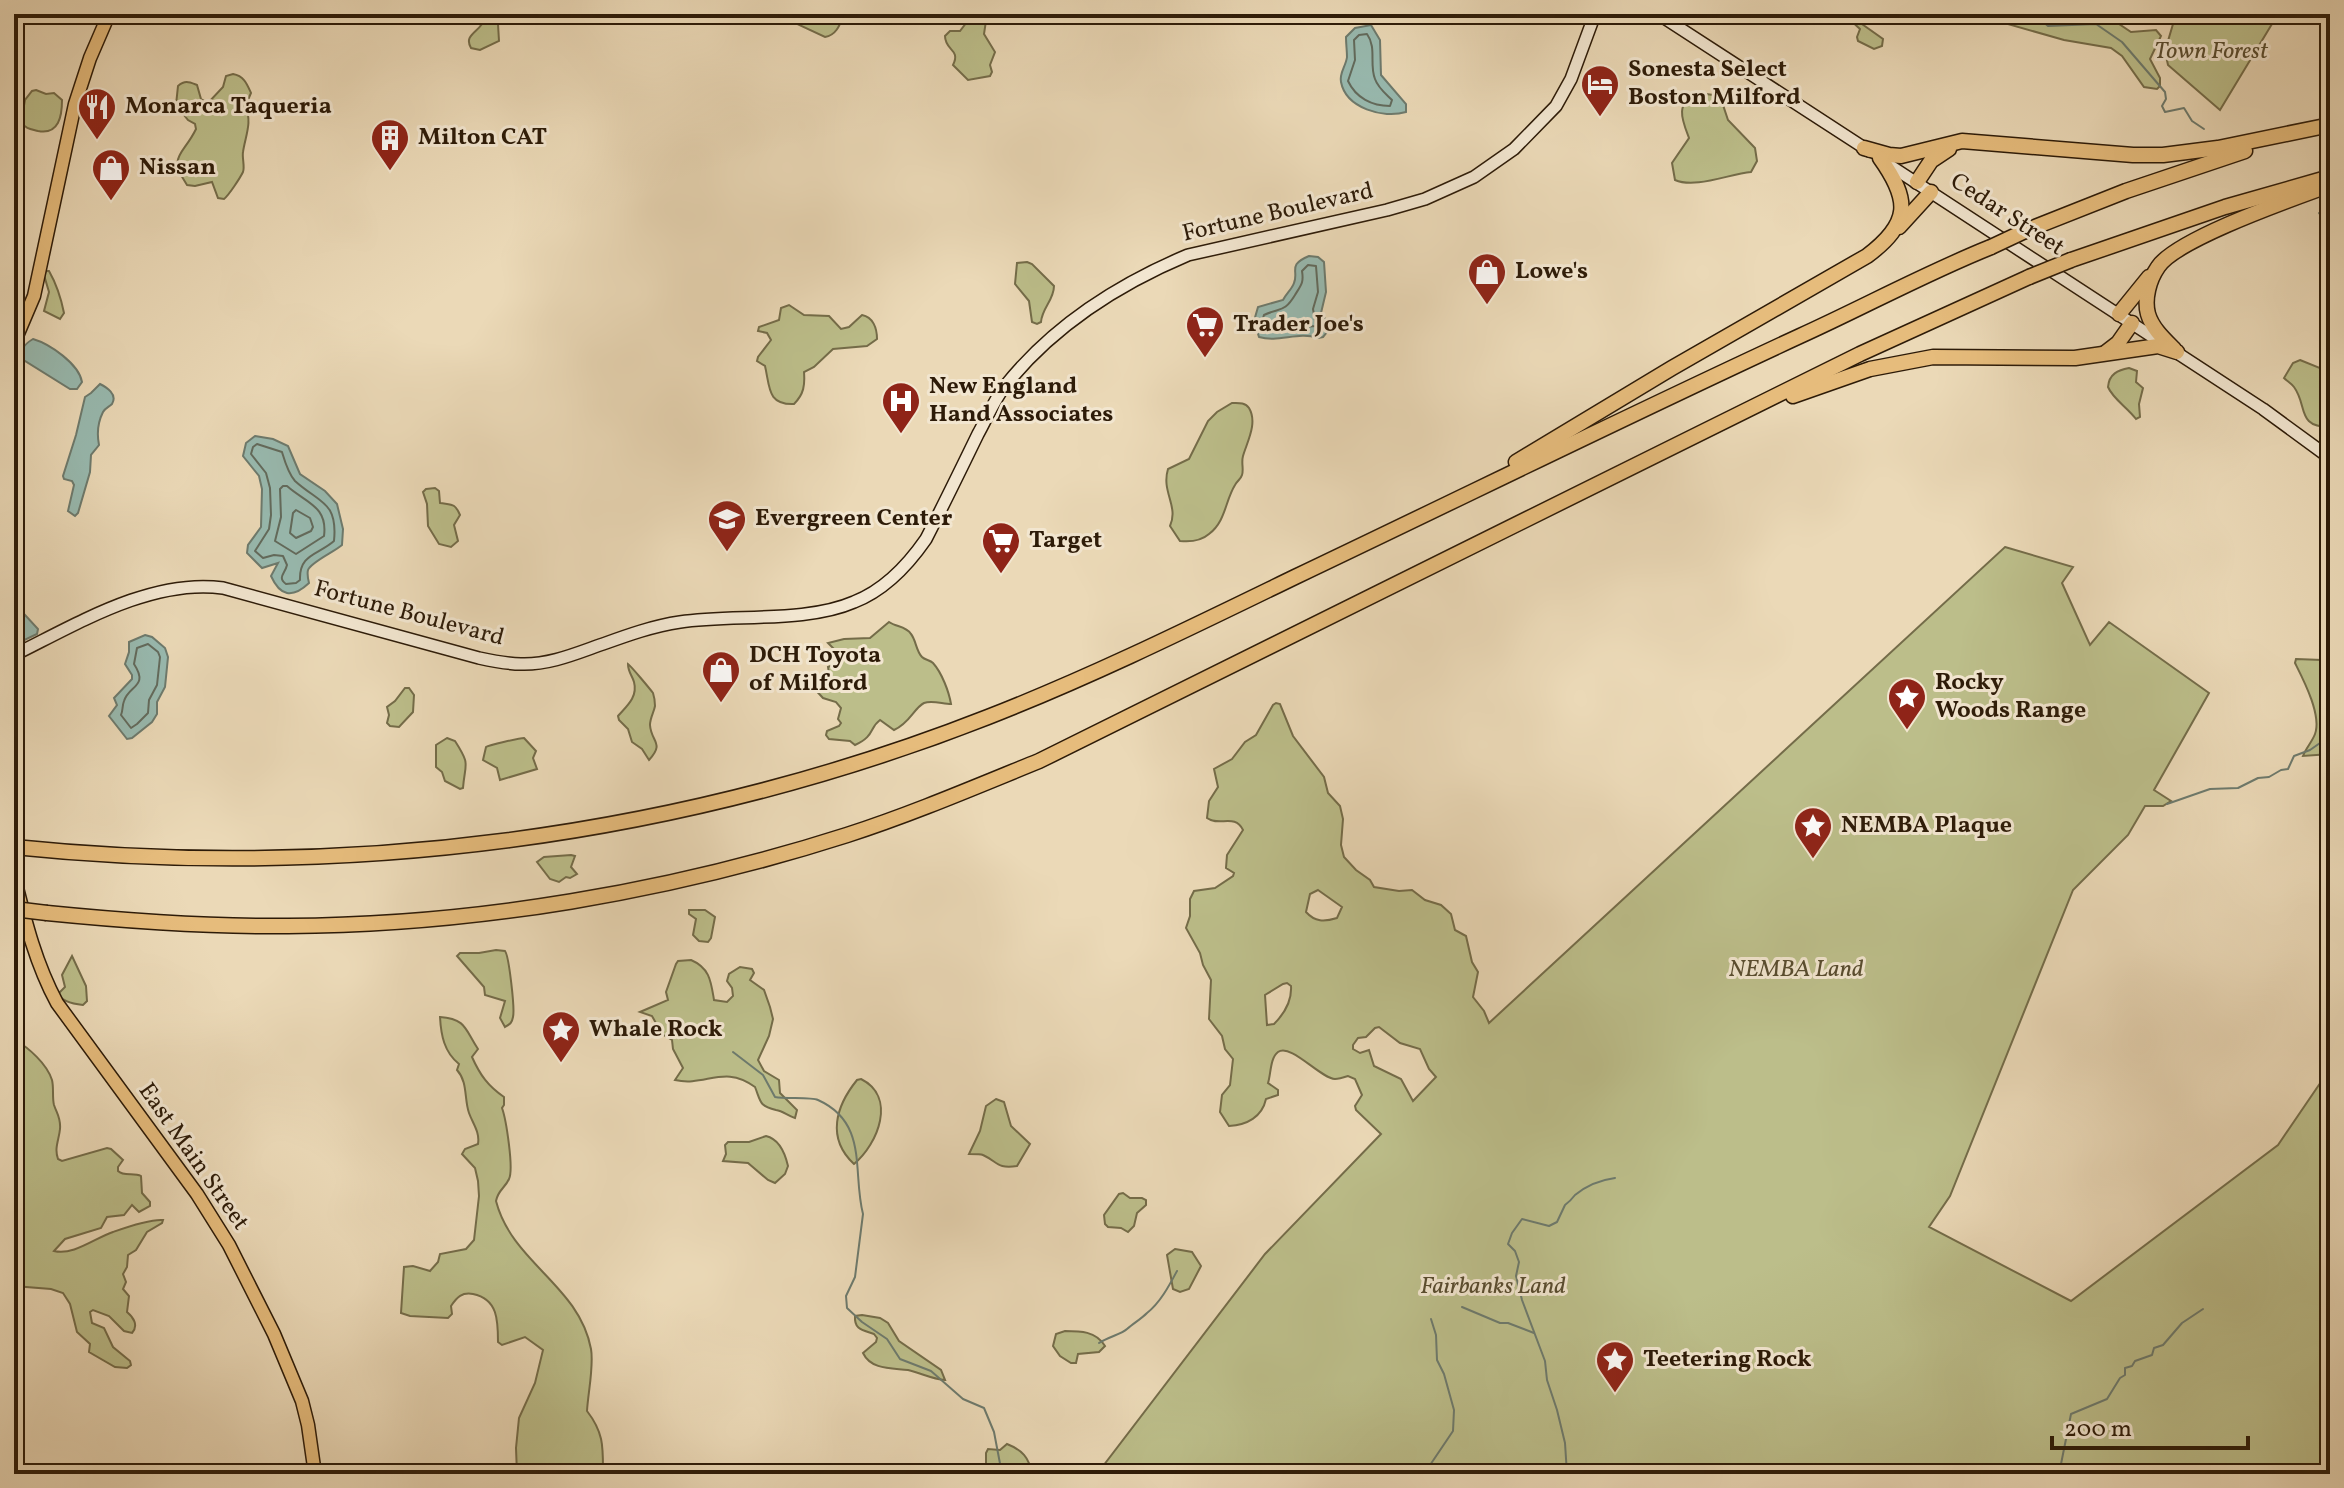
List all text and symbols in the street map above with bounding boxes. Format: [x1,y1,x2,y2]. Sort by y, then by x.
park label: Town Forest [2154,35,2269,69]
place label: Sonesta Select Boston Milford [1628,53,1801,115]
hotel icon: Sonesta Select Boston Milford [1579,63,1621,118]
restaurant icon: Monarca Taqueria [76,86,118,141]
place label: Monarca Taqueria [125,90,332,124]
building icon: Milton CAT [369,117,411,172]
place label: Milton CAT [418,121,548,155]
shop icon: Nissan [90,147,132,202]
place label: Nissan [139,151,216,185]
street label: Cedar Street [1943,165,2071,265]
street label: Fortune Boulevard [1179,174,1377,252]
shop icon: Lowe's [1466,251,1508,306]
place label: Lowe's [1515,255,1588,289]
supermarket icon: Trader Joe's [1184,304,1226,359]
place label: Trader Joe's [1233,308,1364,342]
place label: New England Hand Associates [929,370,1113,432]
hospital icon: New England Hand Associates [880,380,922,435]
school or university icon: Evergreen Center [706,498,748,553]
place label: Evergreen Center [755,502,952,536]
supermarket icon: Target [980,520,1022,575]
place label: Target [1029,524,1102,558]
street label: Fortune Boulevard [310,572,508,656]
place label: DCH Toyota of Milford [749,639,881,701]
shop icon: DCH Toyota of Milford [700,649,742,704]
place label: Rocky Woods Range [1935,666,2086,728]
place icon: Rocky Woods Range [1886,676,1928,731]
place icon: NEMBA Plaque [1792,805,1834,860]
place label: NEMBA Plaque [1841,809,2012,843]
park label: NEMBA Land [1728,953,1864,987]
place icon: Whale Rock [540,1009,582,1064]
place label: Whale Rock [589,1013,723,1047]
street label: East Main Street [129,1076,257,1238]
park label: Fairbanks Land [1420,1270,1566,1304]
place icon: Teetering Rock [1594,1339,1636,1394]
place label: Teetering Rock [1643,1343,1812,1377]
scale bar [2052,1400,2248,1450]
text: 200 m [2064,1413,2132,1447]

